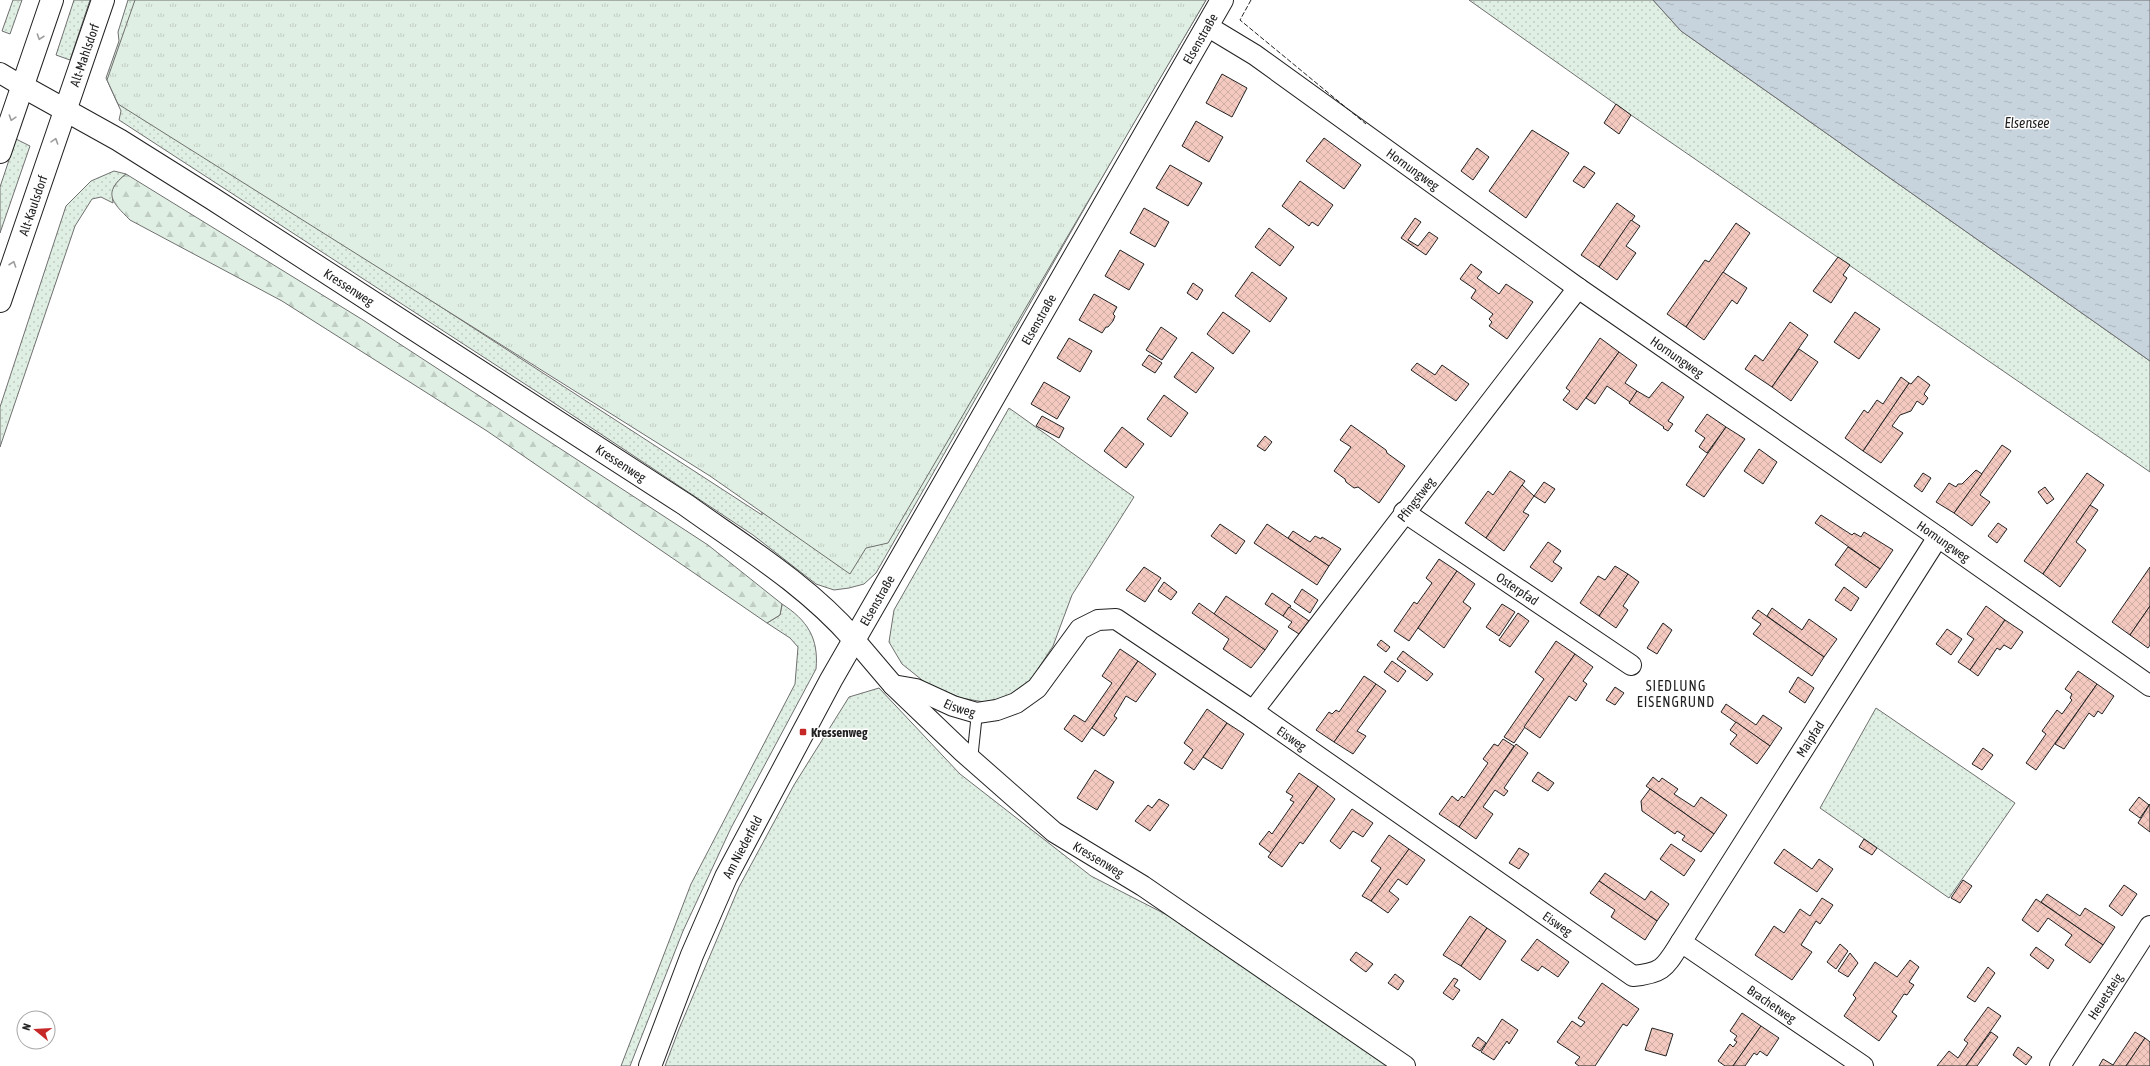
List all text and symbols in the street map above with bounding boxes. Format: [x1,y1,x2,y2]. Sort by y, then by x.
street label: Elsenstraße [1180,11,1221,67]
street label: Alt-Mahlsdorf [67,21,102,89]
one-way arrow [36,33,44,40]
one-way arrow [8,114,17,121]
water label: Elsensee [2004,115,2050,131]
one-way arrow [51,138,59,145]
street label: Hornungweg [1384,145,1442,194]
street label: Alt-Kaulsdorf [16,173,51,238]
one-way arrow [8,260,17,267]
street label: Kressenweg [321,266,377,309]
street label: Elsenstraße [1018,292,1059,348]
street label: Hornungweg [1648,333,1707,381]
street label: Kressenweg [593,442,649,485]
street label: Pfingstweg [1394,474,1438,525]
street label: Hornungweg [1914,518,1973,565]
street label: Osterpfad [1493,569,1541,608]
street label: Elsenstraße [857,572,898,628]
district label: SIEDLUNG EISENGRUND [1637,678,1715,710]
street label: Eisweg [941,696,978,720]
street label: Maipfad [1793,718,1827,760]
street label: Eisweg [1274,723,1310,754]
place label: Kressenweg [811,725,868,740]
marker: Kressenweg [798,727,808,737]
street label: Am Niederfeld [720,813,765,881]
street label: Kressenweg [1070,838,1127,881]
street label: Eisweg [1540,909,1575,940]
street label: Heuetsteig [2085,970,2126,1022]
street label: Brachetweg [1744,982,1799,1026]
north arrow [16,1010,56,1050]
text: N [20,1022,33,1032]

